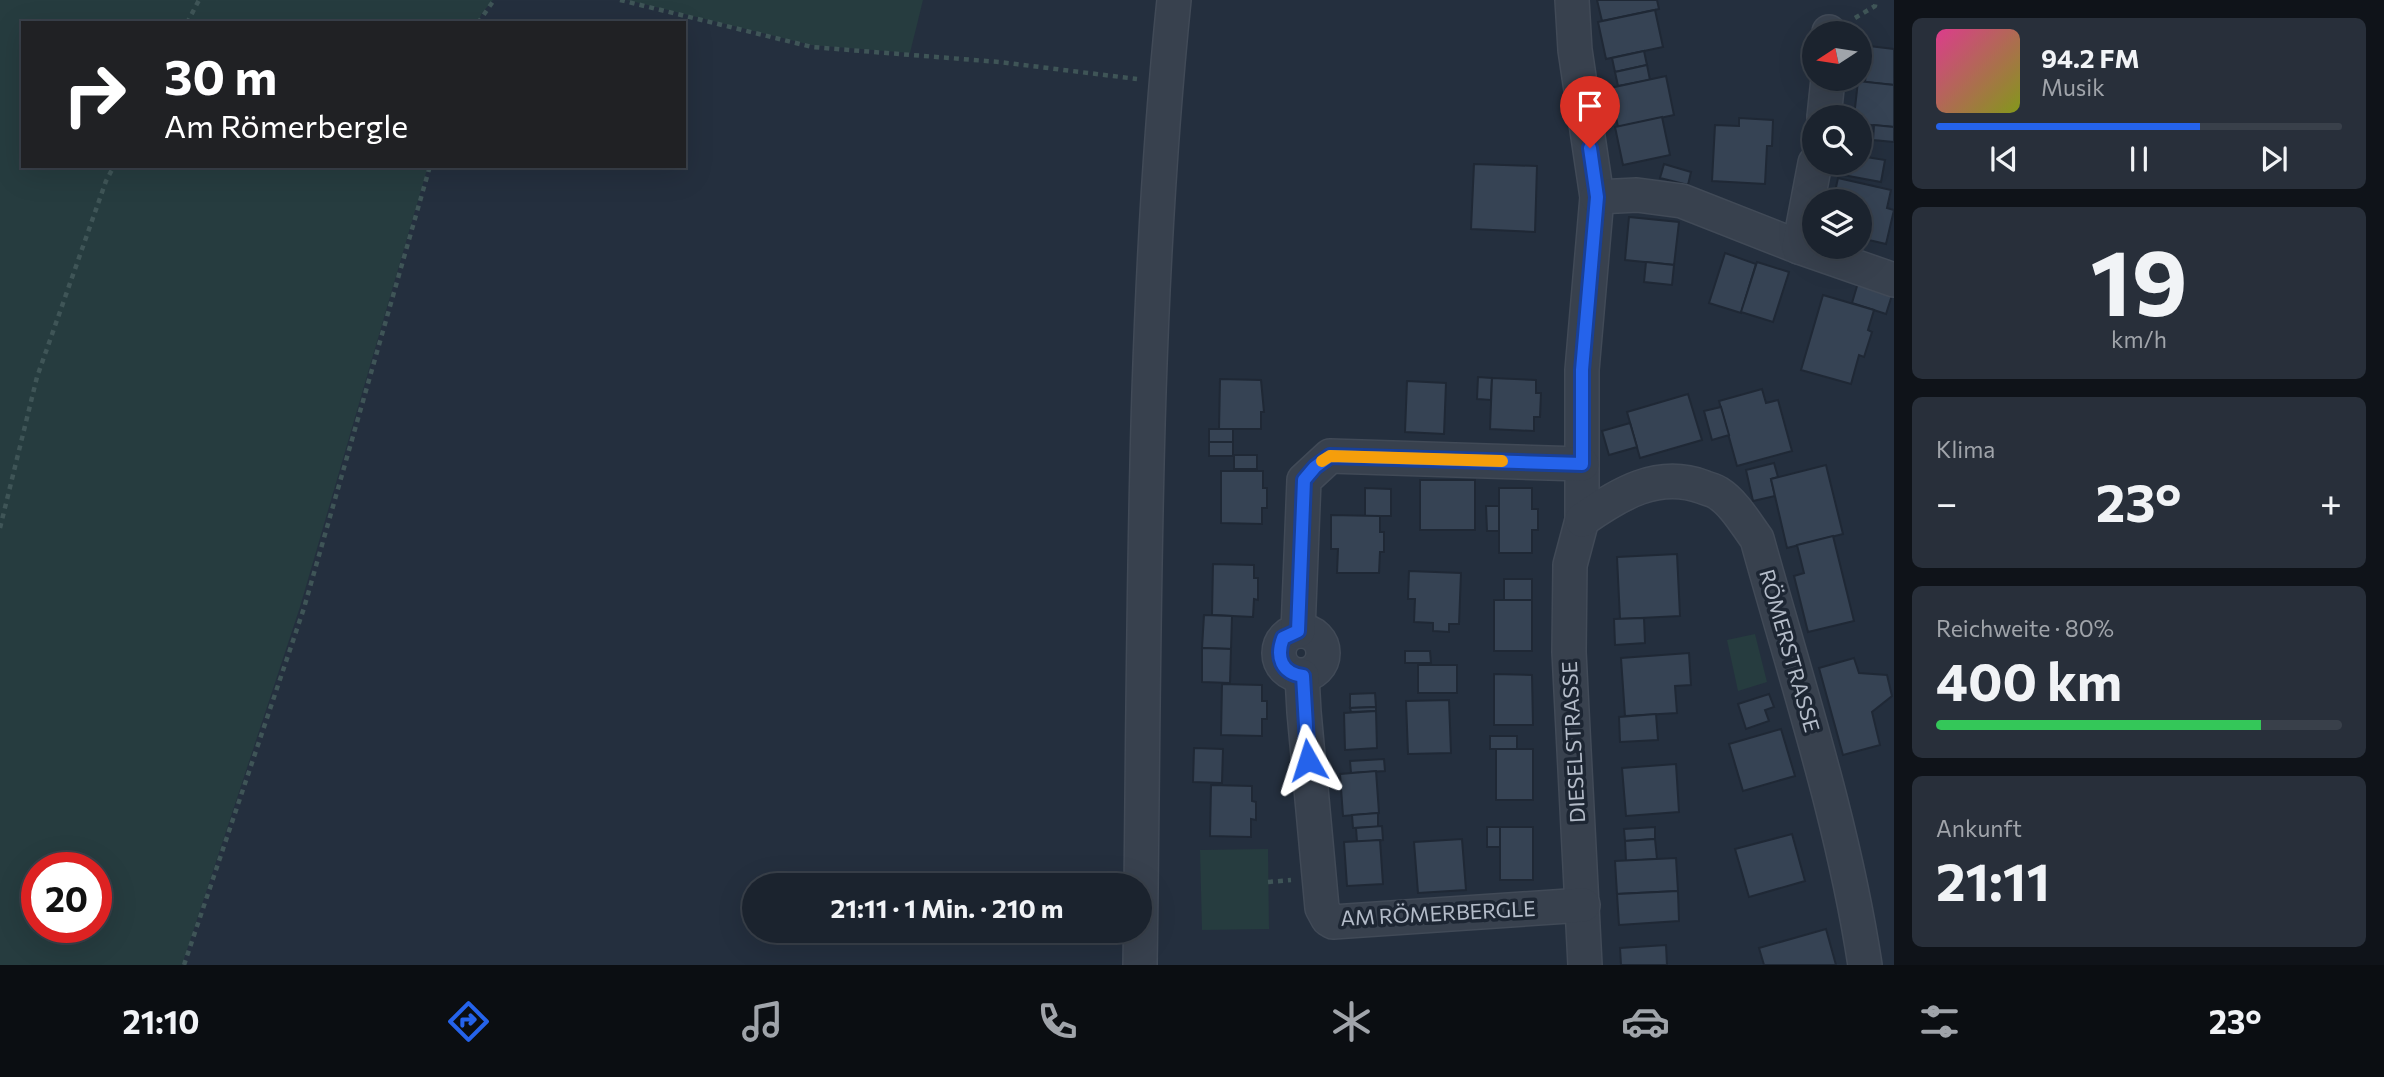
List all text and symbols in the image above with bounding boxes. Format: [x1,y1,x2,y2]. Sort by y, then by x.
north arrow [1802,21,1872,91]
map controls [1802,21,1872,259]
text: 94.2 FM [2041,42,2140,73]
text: 30 m [164,45,277,105]
icon: right [49,49,140,140]
text: Musik [2041,73,2105,101]
pin [1560,76,1620,148]
icon: arrive [1571,87,1609,125]
text: Am Römerbergle [164,105,408,145]
button: search [1802,105,1872,175]
icon: previous [1985,140,2023,178]
icon: pause [2120,140,2158,178]
icon: next [2255,140,2293,178]
button: layers [1802,189,1872,259]
text: 19 [2090,223,2188,335]
text: km/h [2111,325,2167,353]
text: Klima [1936,435,1995,463]
text: 23° [2096,469,2182,533]
text: − [1936,478,1958,525]
text: + [2320,478,2342,525]
street label: RÖMERSTRASSE [1755,566,1826,735]
text: Reichweite · 80% [1936,614,2114,642]
text: 400 km [1936,648,2122,712]
street label: DIESELSTRASSE [1556,661,1589,824]
position arrow [1271,723,1345,797]
text: Ankunft [1936,814,2022,842]
text: 21:11 [1936,848,2050,912]
speed limit sign: 20 [21,852,112,943]
text: 21:11 · 1 Min. · 210 m [830,892,1064,923]
street label: AM RÖMERBERGLE [1340,895,1536,930]
icon: directions [444,997,493,1046]
icon: music [738,997,787,1046]
icon: phone [1033,997,1082,1046]
icon: climate [1327,997,1376,1046]
icon: car [1621,997,1670,1046]
icon: filters [1915,997,1964,1046]
text: 21:10 [123,1001,199,1041]
text: 23° [2209,1001,2261,1041]

